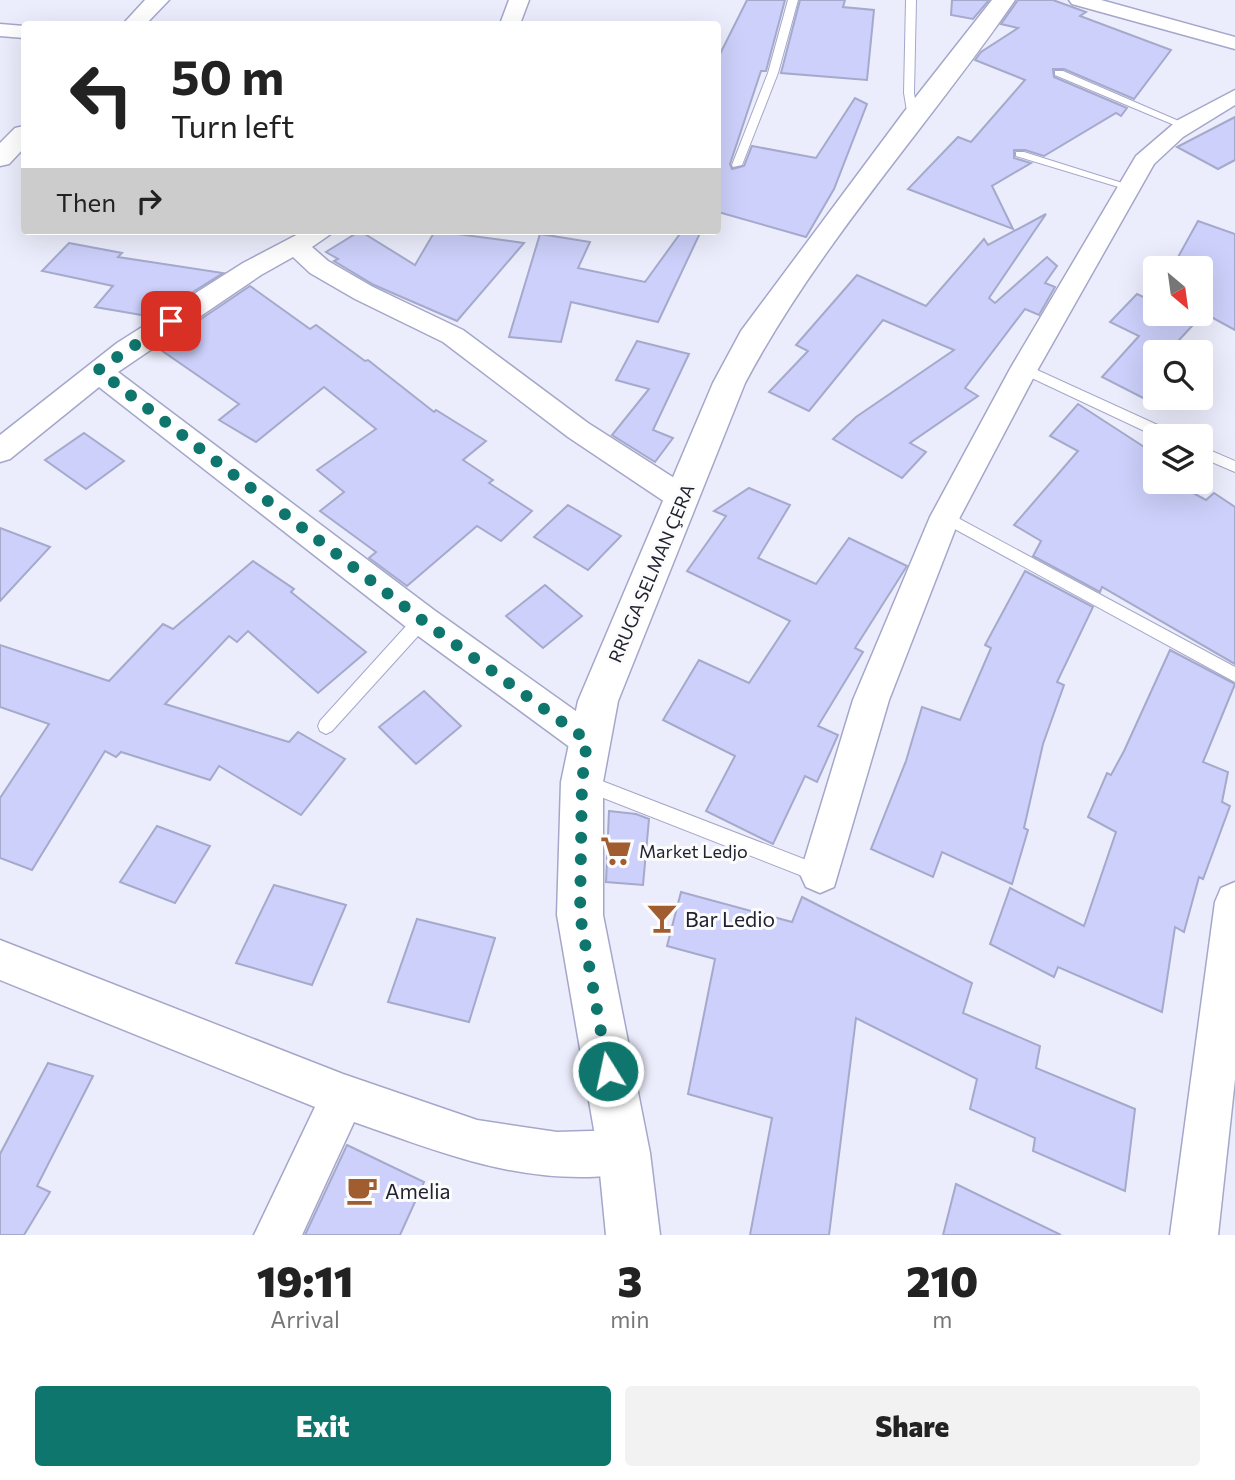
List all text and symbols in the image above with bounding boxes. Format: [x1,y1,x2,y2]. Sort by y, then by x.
text: 50 m [171,45,284,105]
icon: left [56,49,147,140]
text: Turn left [171,105,295,145]
icon: right [130,182,168,220]
text: Then [56,186,116,217]
north arrow [1143,256,1213,326]
map controls [1143,256,1213,494]
pin [141,291,201,351]
icon: arrive [152,302,190,340]
button: search [1143,340,1213,410]
button: layers [1143,424,1213,494]
street label: RRUGA SELMAN ÇERA [603,480,699,666]
supermarket icon: Market Ledjo [599,834,633,868]
place label: Market Ledjo [639,840,748,862]
bar icon: Bar Ledio [645,901,679,935]
place label: Bar Ledio [685,906,775,931]
position arrow [571,1034,645,1108]
cafe icon: Amelia [345,1173,379,1207]
place label: Amelia [385,1178,451,1203]
text: 19:11 [257,1254,353,1306]
text: 3 [617,1254,642,1306]
text: 210 [906,1254,978,1306]
text: Arrival [270,1305,340,1333]
text: min [610,1305,649,1333]
text: m [932,1305,952,1333]
button: Exit [35,1386,611,1466]
button: Share [625,1386,1200,1466]

